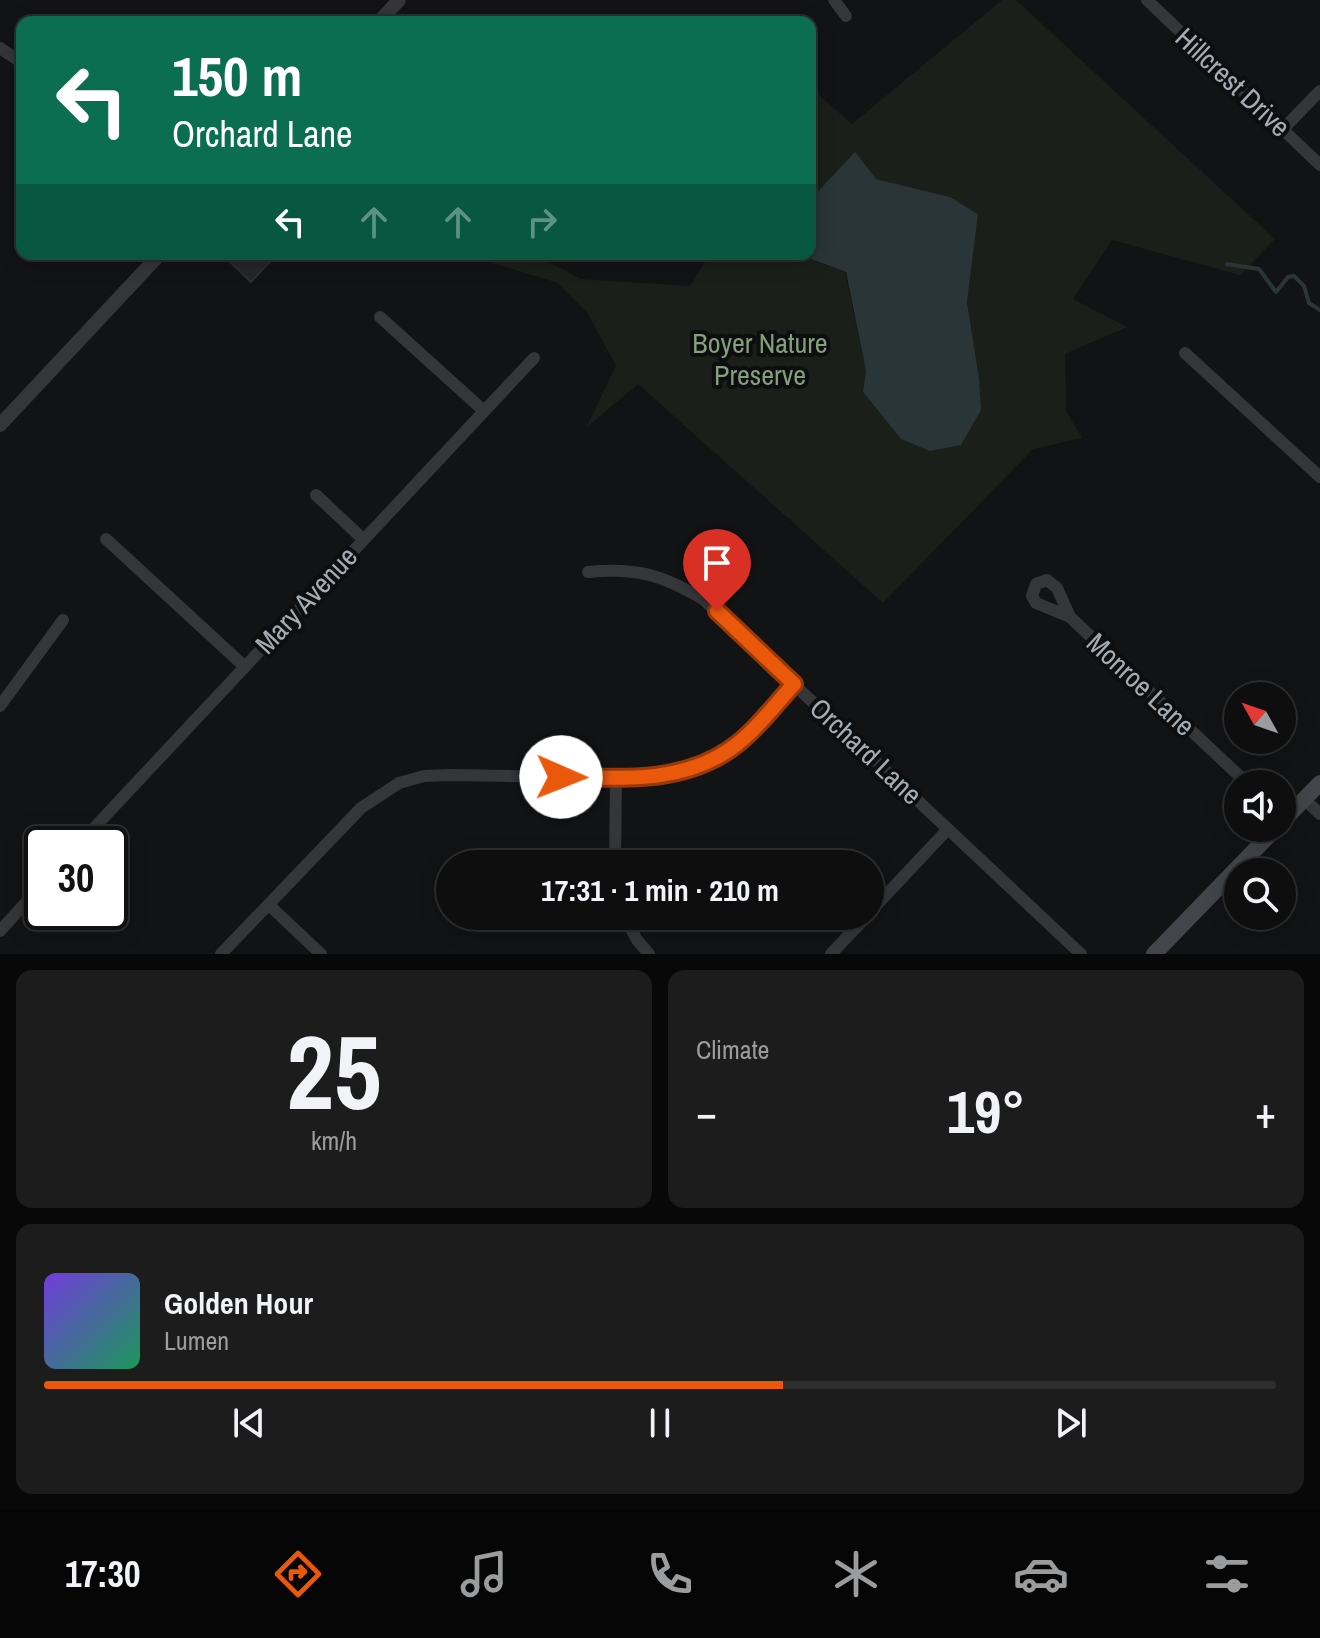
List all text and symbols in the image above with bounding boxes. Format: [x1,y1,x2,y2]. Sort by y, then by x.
street label: Hillcrest Drive [1167,19,1299,145]
text: 150 m [172,38,302,113]
icon: left [40,48,144,152]
text: Orchard Lane [172,110,353,158]
icon: left [268,200,312,244]
icon: ahead [352,200,396,244]
icon: ahead [436,200,480,244]
icon: right [520,200,564,244]
park label: Boyer Nature Preserve [692,324,828,394]
pin [683,529,751,611]
street label: Mary Avenue [247,538,365,662]
icon: arrive [695,541,739,585]
street label: Monroe Lane [1079,624,1203,744]
north arrow [1224,682,1296,754]
map controls [1224,682,1296,930]
street label: Orchard Lane [802,689,930,813]
position arrow [519,735,603,819]
button: sound [1224,770,1296,842]
speed limit sign: 30 [24,826,128,930]
button: search [1224,858,1296,930]
text: 17:31 · 1 min · 210 m [541,870,779,910]
text: 25 [287,1001,381,1141]
text: Climate [696,1032,769,1067]
text: 19° [947,1071,1025,1152]
text: − [696,1082,717,1142]
text: + [1255,1082,1276,1142]
text: km/h [311,1123,357,1158]
text: Golden Hour [164,1283,313,1323]
text: Lumen [164,1323,229,1358]
icon: previous [227,1401,271,1445]
icon: pause [638,1401,682,1445]
icon: next [1049,1401,1093,1445]
icon: directions [270,1546,326,1602]
icon: music [456,1546,512,1602]
icon: phone [642,1546,698,1602]
icon: climate [828,1546,884,1602]
icon: car [1013,1546,1069,1602]
icon: filters [1199,1546,1255,1602]
text: 17:30 [65,1550,140,1598]

